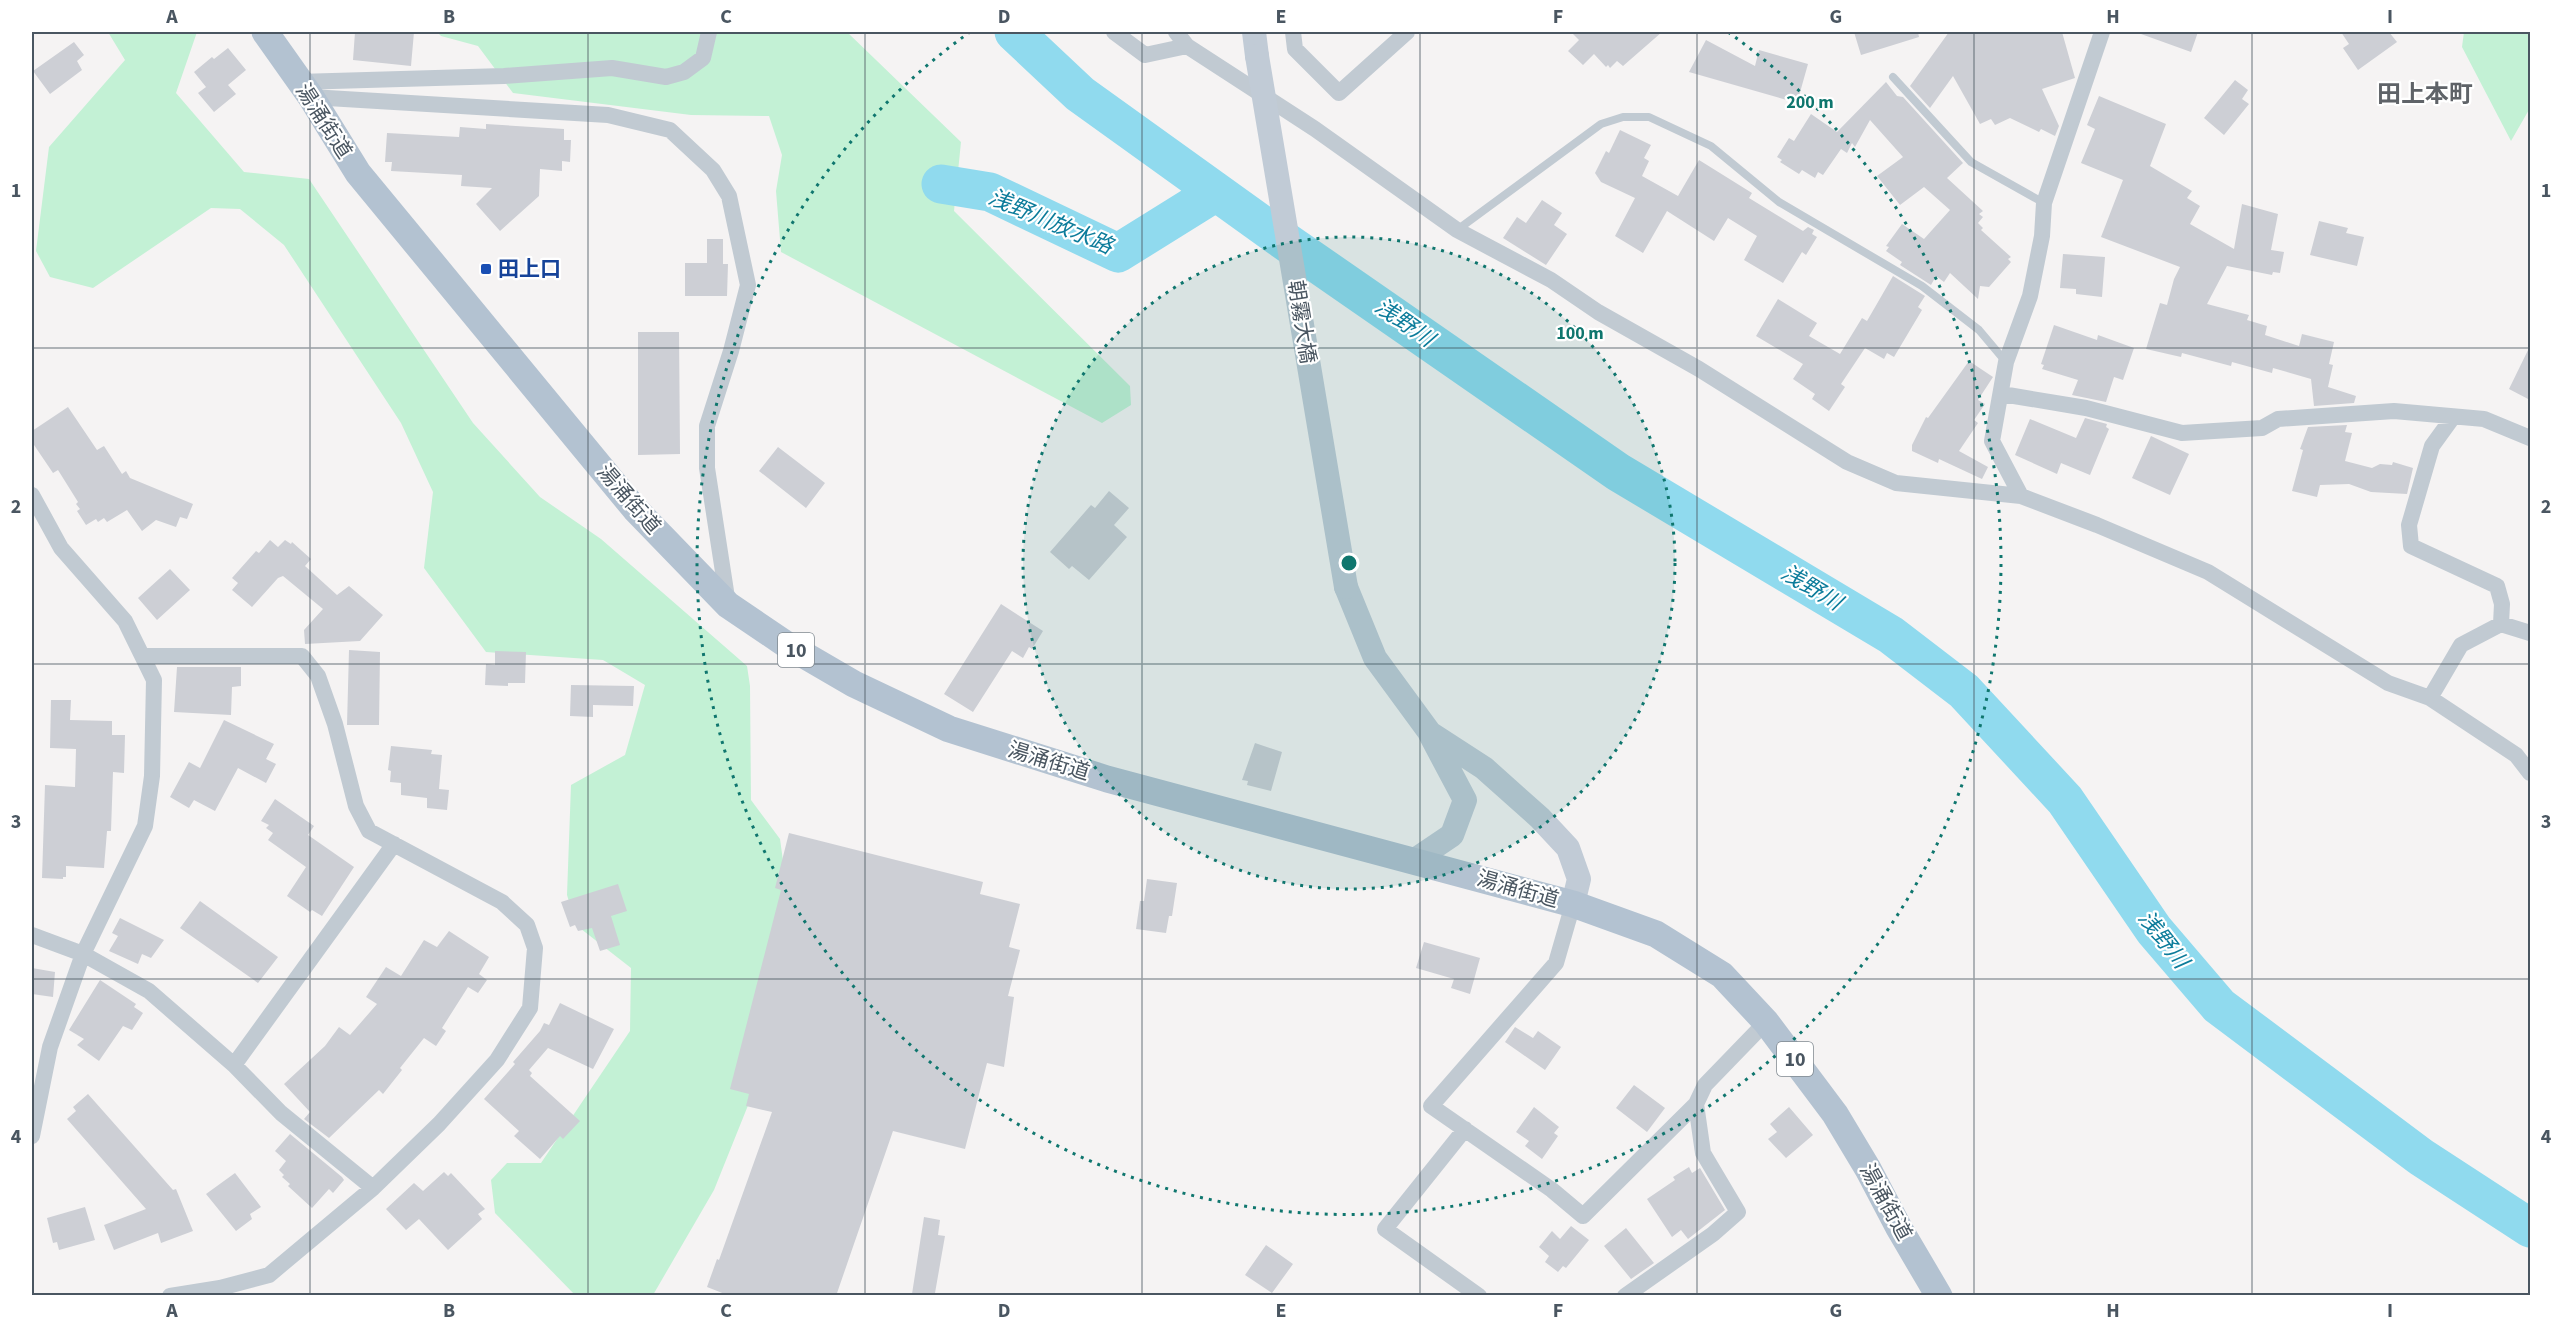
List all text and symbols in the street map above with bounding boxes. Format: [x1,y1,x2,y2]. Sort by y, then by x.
text: A [165,3,178,31]
text: B [443,3,455,31]
text: C [720,3,732,31]
text: D [998,3,1010,31]
text: E [1276,3,1286,31]
text: F [1553,3,1563,31]
text: G [1830,3,1842,31]
text: H [2106,3,2120,31]
text: I [2387,3,2393,31]
district label: 田上本町 [2377,77,2473,112]
street label: 湯涌街道 [289,78,359,164]
text: 200 m [1786,90,1834,115]
text: 1 [11,177,21,205]
text: 1 [2541,177,2551,205]
water label: 浅野川放水路 [984,181,1119,263]
place label: 田上口 [498,254,561,284]
marker: 田上口 [479,262,493,276]
street label: 朝霧大橋 [1281,278,1323,366]
water label: 浅野川 [1368,291,1442,356]
text: 100 m [1556,321,1604,346]
street label: 湯涌街道 [590,457,668,541]
text: 2 [11,493,21,521]
text: 2 [2541,493,2551,521]
centre of rings [1339,553,1359,573]
water label: 浅野川 [1775,557,1850,620]
road number: 10 [778,633,814,667]
street label: 湯涌街道 [1004,734,1094,788]
text: 3 [11,808,21,836]
text: 3 [2541,808,2551,836]
street label: 湯涌街道 [1473,863,1563,915]
water label: 浅野川 [2130,904,2197,977]
road number: 10 [1777,1042,1813,1076]
text: 4 [11,1123,22,1151]
text: 4 [2541,1123,2552,1151]
street label: 湯涌街道 [1853,1158,1919,1246]
text: A [165,1297,178,1325]
text: B [443,1297,455,1325]
text: C [720,1297,732,1325]
text: D [998,1297,1010,1325]
text: E [1276,1297,1286,1325]
text: F [1553,1297,1563,1325]
text: G [1830,1297,1842,1325]
text: H [2106,1297,2120,1325]
text: I [2387,1297,2393,1325]

